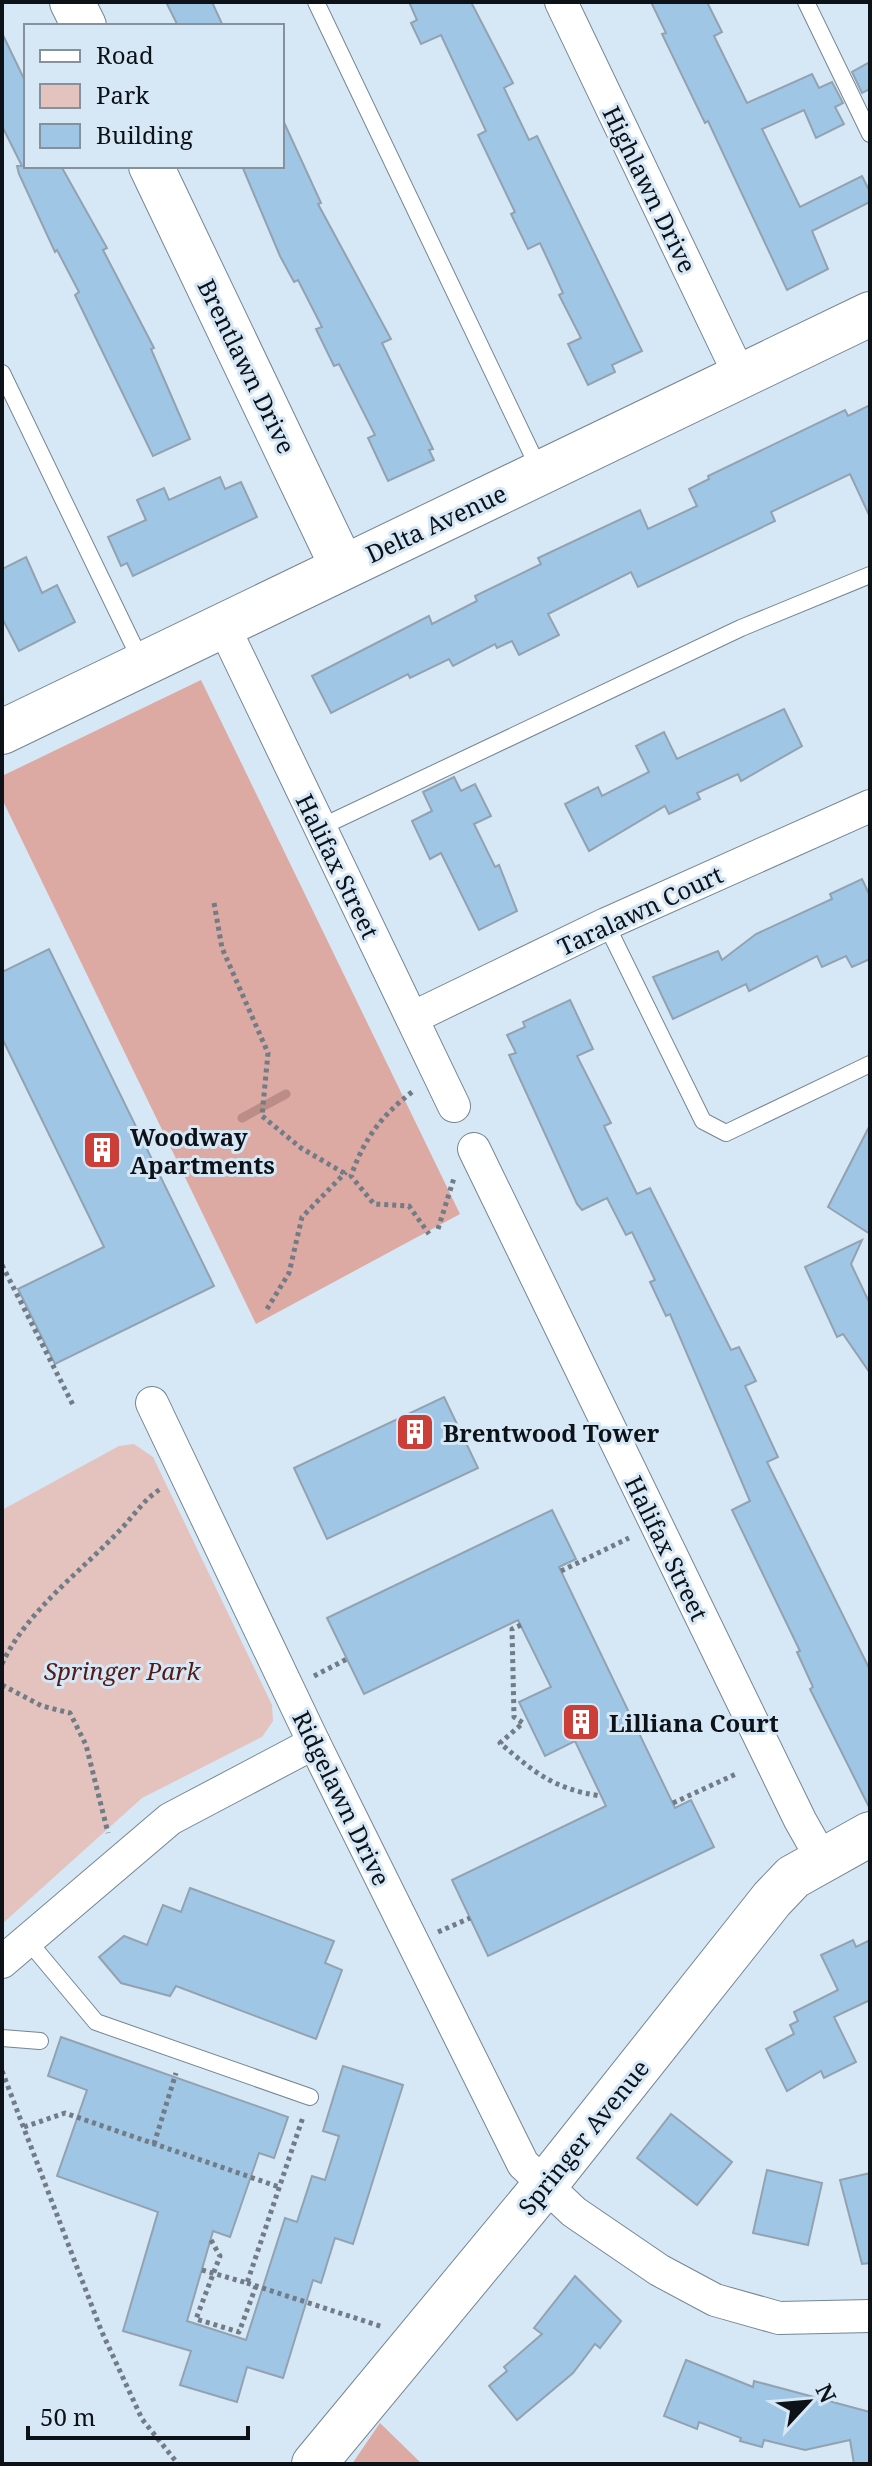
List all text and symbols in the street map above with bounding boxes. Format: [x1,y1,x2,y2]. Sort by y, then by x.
legend [24,24,284,168]
text: Road [96,38,154,71]
text: Park [96,78,150,111]
street label: Highlawn Drive [595,100,705,278]
text: Building [96,118,193,151]
street label: Brentlawn Drive [190,273,304,459]
street label: Delta Avenue [360,476,512,570]
street label: Halifax Street [289,788,387,944]
street label: Taralawn Court [552,857,728,963]
place label: Woodway Apartments [130,1120,275,1181]
building icon: Woodway Apartments [81,1129,123,1171]
building icon: Brentwood Tower [394,1411,436,1453]
place label: Brentwood Tower [443,1416,660,1449]
street label: Halifax Street [618,1470,716,1626]
park label: Springer Park [44,1654,201,1687]
building icon: Lilliana Court [560,1701,602,1743]
street label: Ridgelawn Drive [285,1705,399,1891]
place label: Lilliana Court [609,1706,779,1739]
street label: Springer Avenue [510,2052,656,2222]
north arrow [768,2362,848,2442]
text: N [810,2378,844,2407]
scale bar [28,2390,248,2440]
text: 50 m [40,2400,96,2433]

